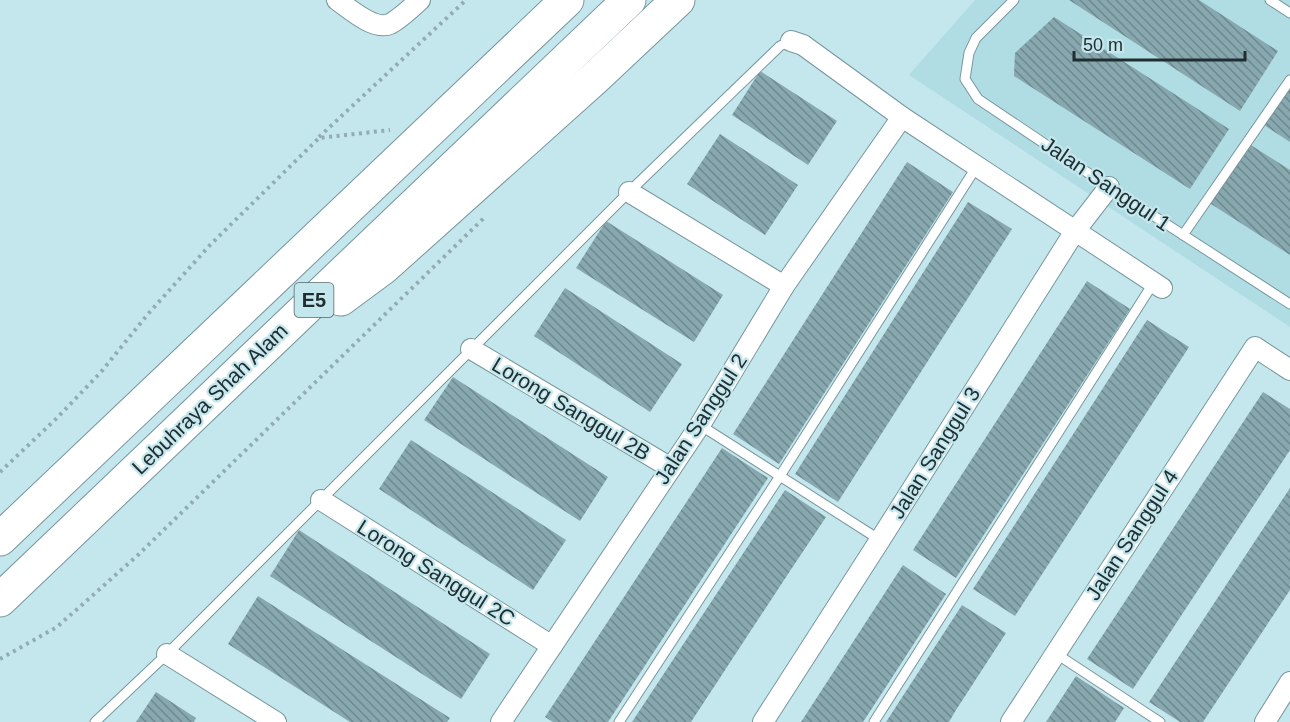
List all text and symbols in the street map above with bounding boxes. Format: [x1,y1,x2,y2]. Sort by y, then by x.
scale bar [1074,24,1245,62]
text: 50 m [1083,35,1123,55]
street label: Jalan Sanggul 1 [1037,132,1175,235]
road number: E5 [294,283,334,317]
street label: Lebuhraya Shah Alam [127,319,292,479]
street label: Jalan Sanggul 2 [650,349,751,488]
street label: Lorong Sanggul 2B [488,352,654,465]
street label: Jalan Sanggul 3 [885,383,984,523]
street label: Jalan Sanggul 4 [1081,465,1182,604]
street label: Lorong Sanggul 2C [353,515,519,630]

